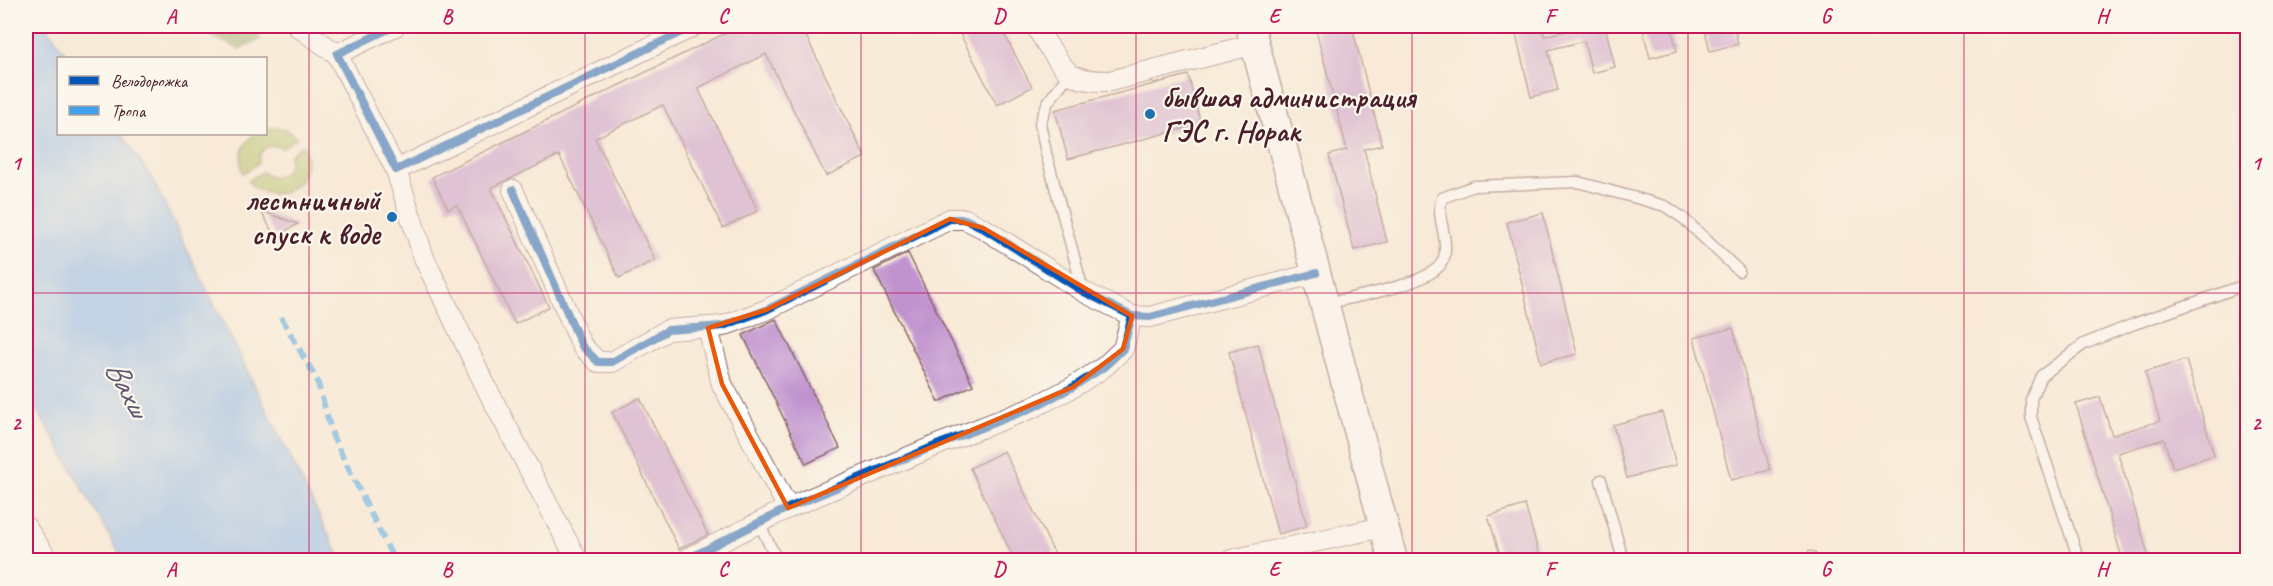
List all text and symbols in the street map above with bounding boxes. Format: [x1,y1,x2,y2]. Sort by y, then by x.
text: A [166,4,178,29]
text: B [442,4,454,29]
text: C [718,4,730,29]
text: D [993,4,1007,29]
text: E [1269,4,1283,29]
text: F [1545,4,1559,29]
text: G [1821,4,1834,29]
text: H [2096,4,2111,29]
legend [57,57,267,135]
text: Велодорожка [111,70,189,92]
place label: бывшая администрация ГЭС г. Норак [1162,78,1418,150]
text: Тропа [111,100,147,122]
marker: бывшая администрация ГЭС г. Норак [1143,107,1157,121]
text: 1 [12,151,23,176]
text: 1 [2252,151,2263,176]
place label: лестничный спуск к воде [246,181,382,253]
marker: лестничный спуск к воде [385,210,399,224]
water label: Вахш [96,353,161,427]
text: 2 [12,411,23,436]
text: 2 [2252,411,2263,436]
text: A [166,557,178,582]
text: B [442,557,454,582]
text: C [718,557,730,582]
text: D [993,557,1007,582]
text: E [1269,557,1283,582]
text: F [1545,557,1559,582]
text: G [1821,557,1834,582]
text: H [2096,557,2111,582]

